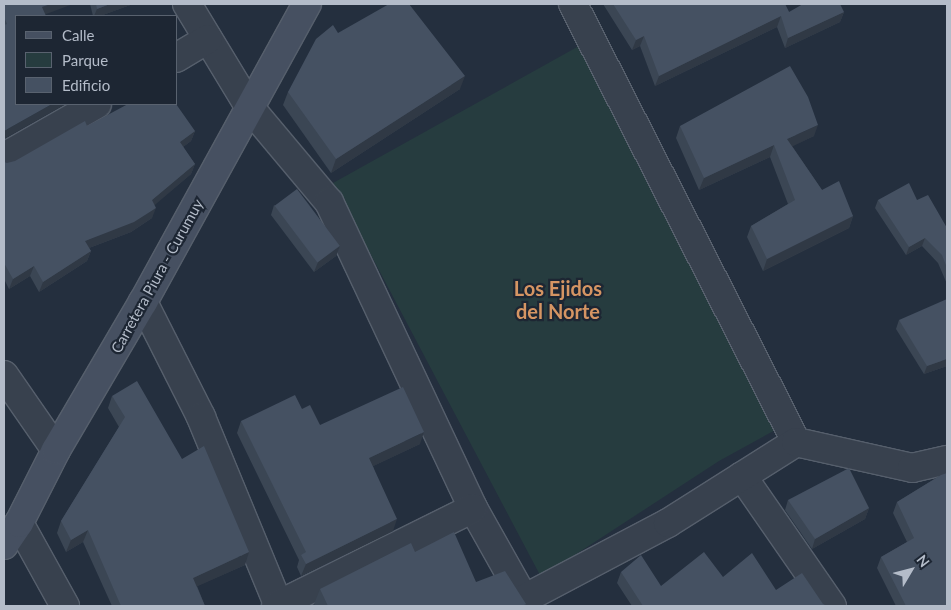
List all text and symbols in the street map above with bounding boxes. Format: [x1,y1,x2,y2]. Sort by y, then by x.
legend [15,15,178,105]
text: Calle [62,26,94,44]
text: Parque [62,51,108,69]
text: Edificio [62,76,110,94]
street label: Carretera Piura - Curumuy [107,196,207,356]
district label: Los Ejidos del Norte [514,276,602,323]
north arrow [886,545,936,595]
text: N [913,551,933,570]

